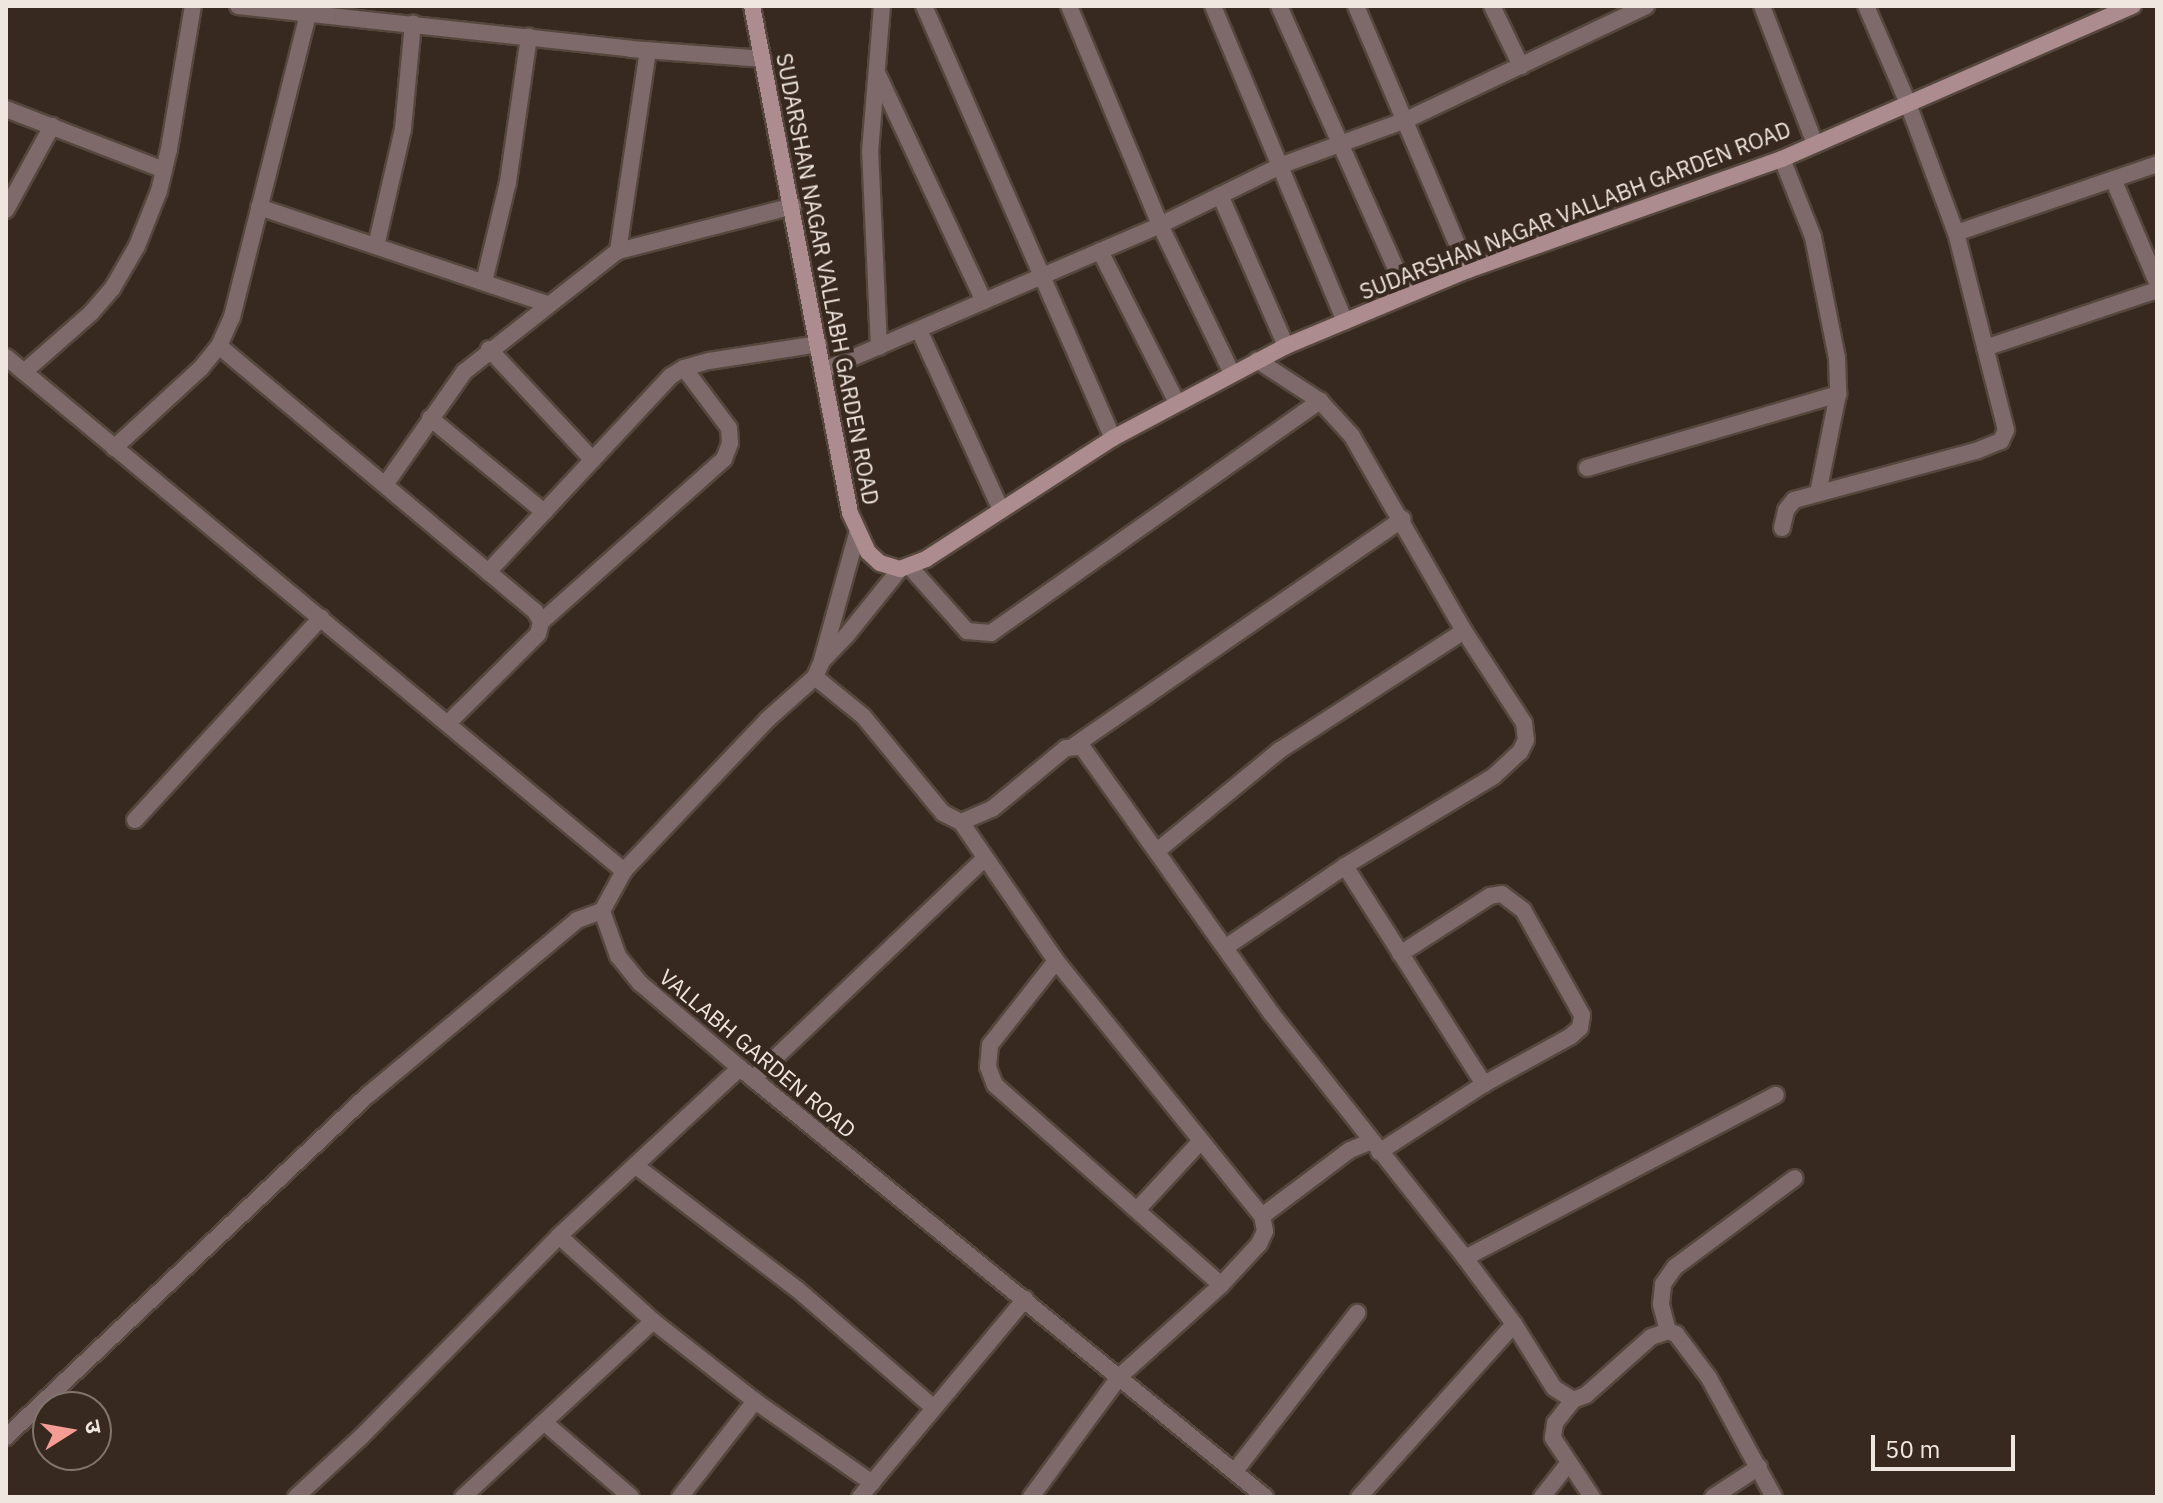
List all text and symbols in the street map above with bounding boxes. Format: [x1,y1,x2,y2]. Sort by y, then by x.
street label: SUDARSHAN NAGAR VALLABH GARDEN ROAD [771,51,885,507]
street label: SUDARSHAN NAGAR VALLABH GARDEN ROAD [1356,115,1794,305]
street label: VALLABH GARDEN ROAD [655,963,861,1143]
north arrow [32,1391,112,1471]
text: उ [79,1418,110,1436]
scale bar [1875,1419,2019,1469]
text: 50 m [1885,1433,1940,1465]

